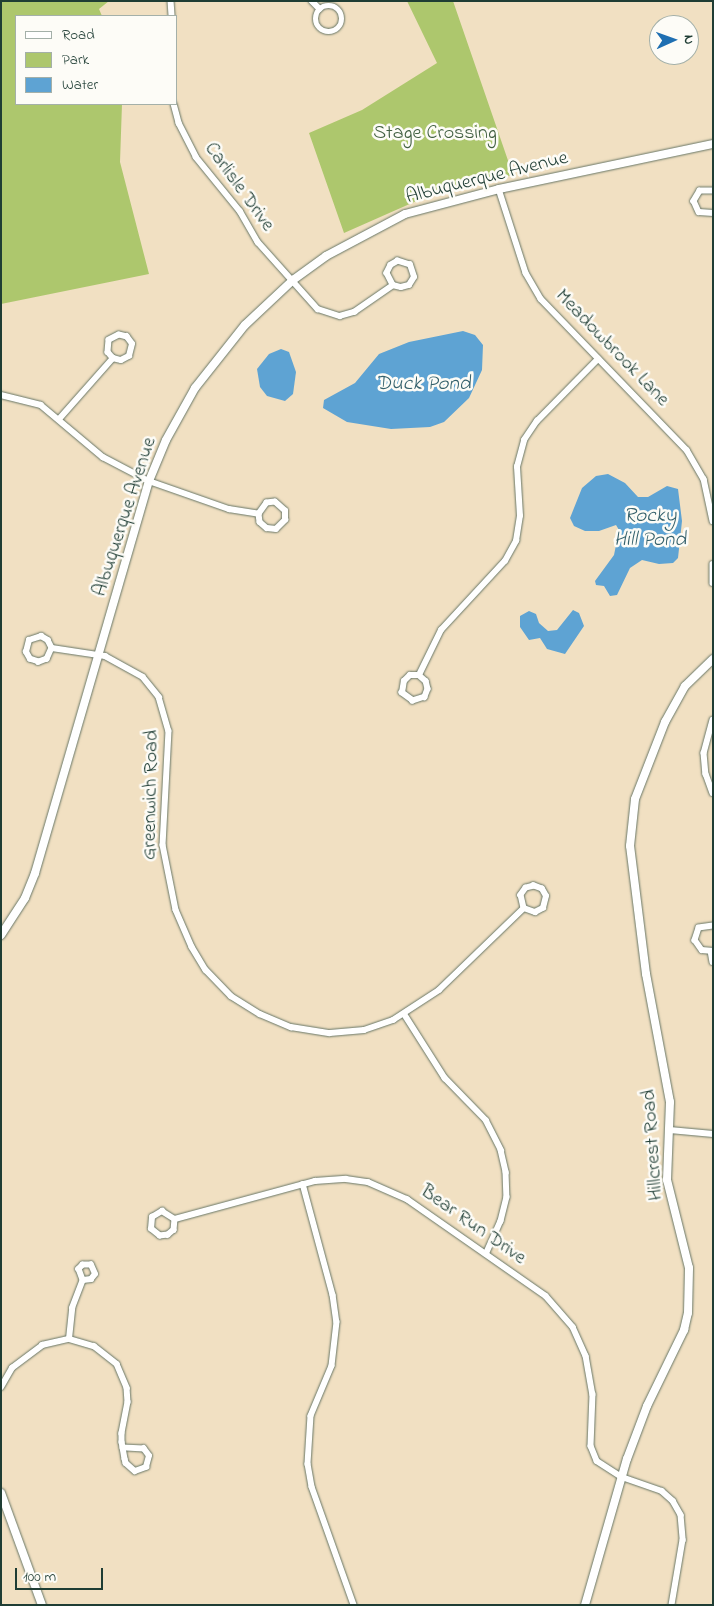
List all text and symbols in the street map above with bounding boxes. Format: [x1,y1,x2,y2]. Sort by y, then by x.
legend [15,15,178,105]
north arrow [649,15,699,65]
text: Road [62,24,95,46]
text: N [678,34,699,45]
text: Park [62,49,89,71]
text: Water [62,74,98,96]
park label: Stage Crossing [373,121,497,145]
street label: Carlisle Drive [199,138,279,236]
street label: Albuquerque Avenue [404,146,570,210]
street label: Meadowbrook Lane [550,284,674,412]
water label: Duck Pond [375,371,471,397]
street label: Albuquerque Avenue [88,434,162,600]
water label: Rocky Hill Pond [614,503,686,553]
street label: Greenwich Road [138,730,164,860]
street label: Hillcrest Road [637,1089,669,1201]
street label: Bear Run Drive [416,1180,530,1270]
scale bar [18,1558,105,1590]
text: 100 m [23,1566,56,1588]

